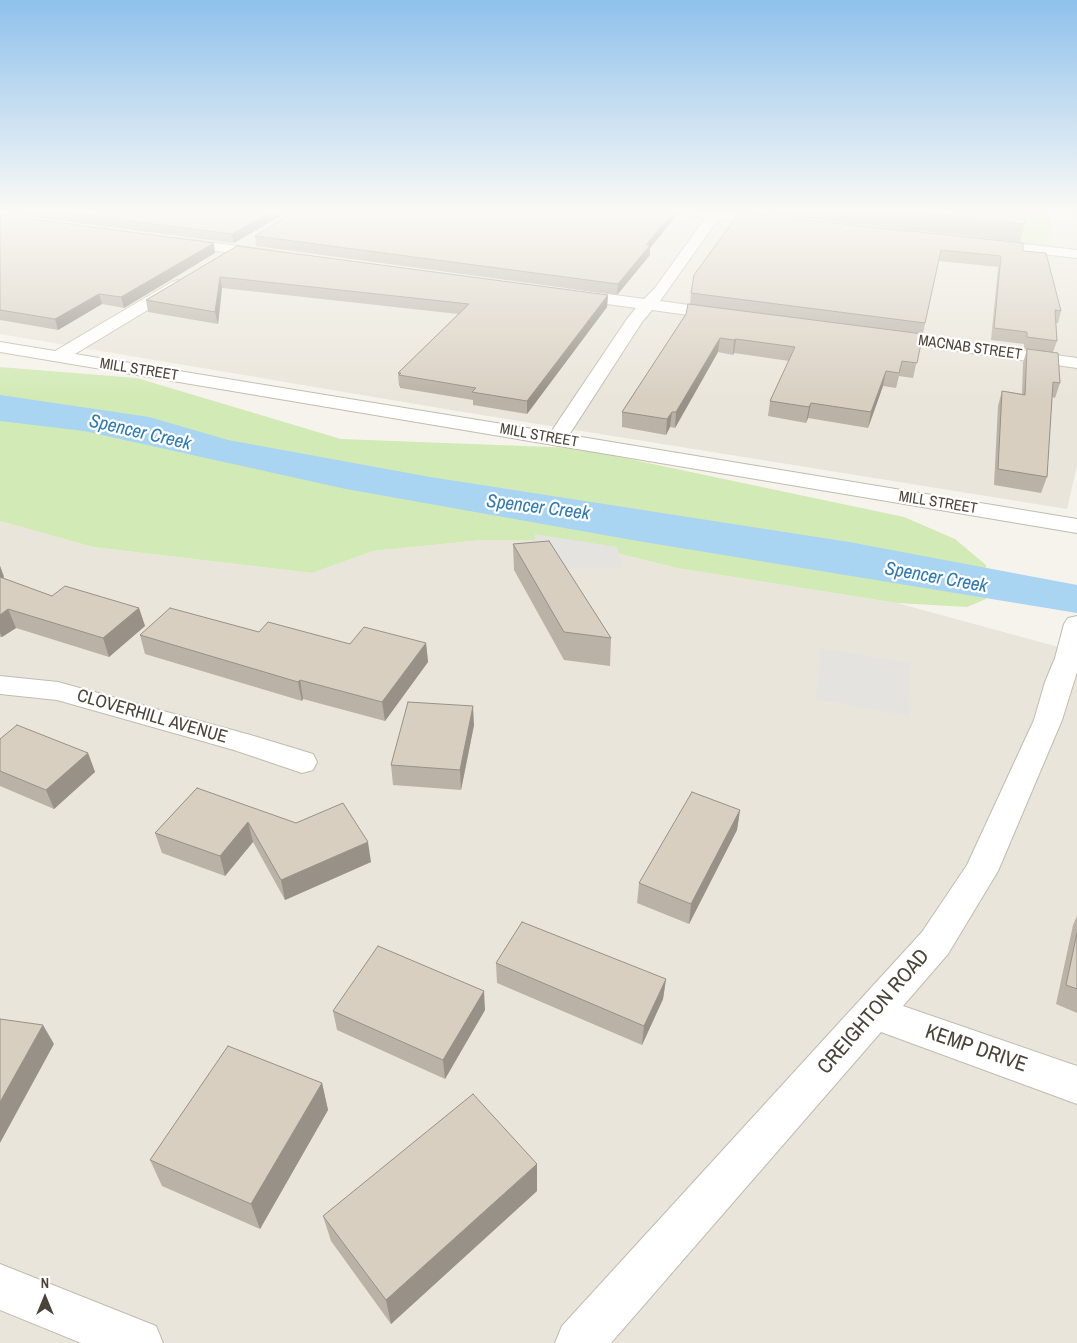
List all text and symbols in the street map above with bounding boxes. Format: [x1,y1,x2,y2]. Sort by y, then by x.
street label: MACNAB STREET [917,332,1023,364]
street label: MILL STREET [98,355,180,385]
water label: Spencer Creek [87,410,193,456]
street label: MILL STREET [498,420,580,452]
street label: MILL STREET [897,488,979,518]
water label: Spencer Creek [485,490,591,526]
water label: Spencer Creek [883,558,989,598]
street label: CLOVERHILL AVENUE [74,685,230,749]
street label: CREIGHTON ROAD [813,944,935,1080]
street label: KEMP DRIVE [922,1020,1030,1078]
north arrow [20,1273,70,1323]
text: N [41,1274,49,1292]

